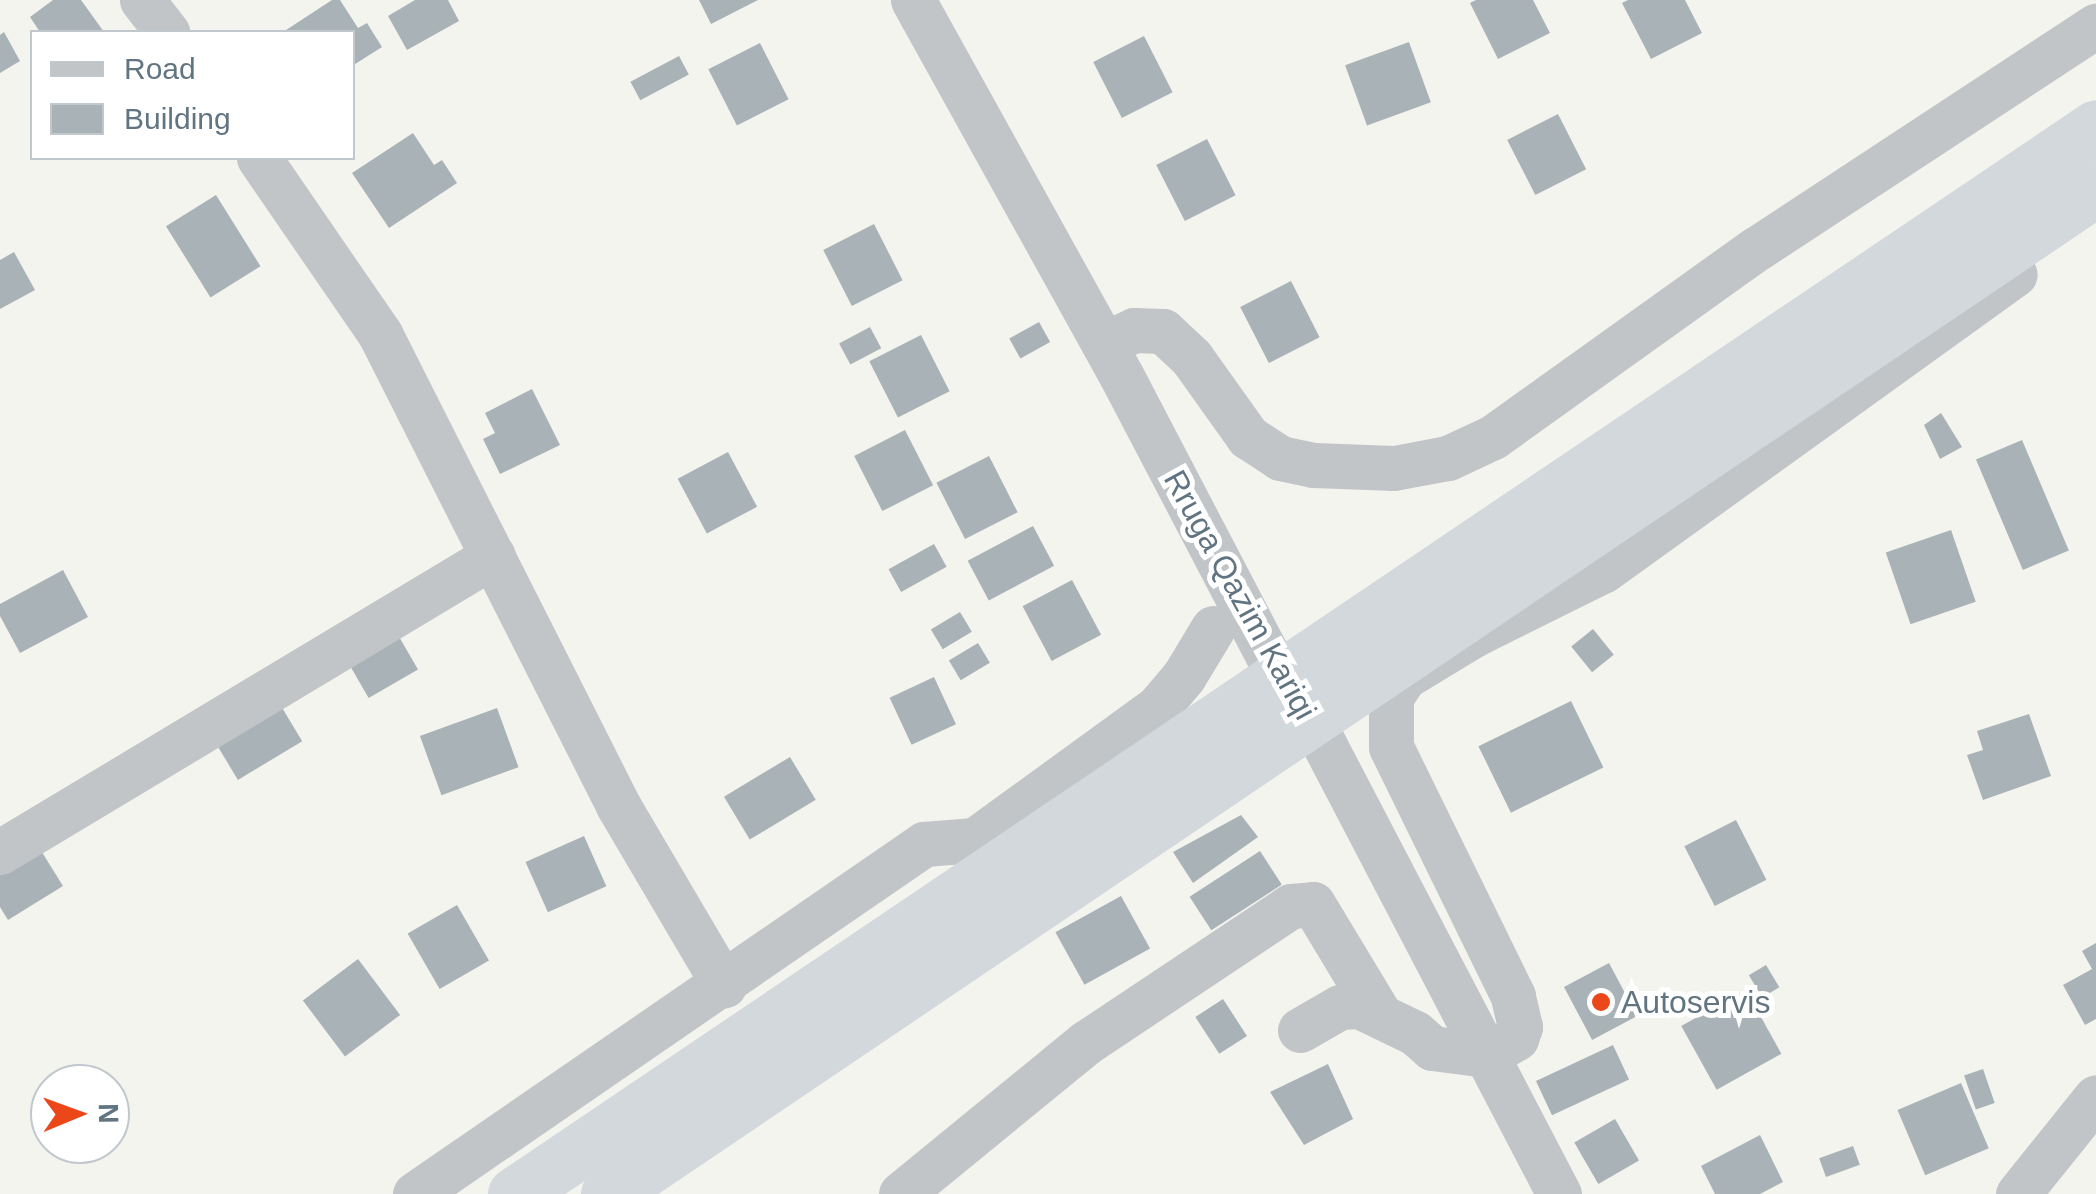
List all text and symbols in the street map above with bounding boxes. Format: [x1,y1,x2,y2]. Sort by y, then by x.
legend [30,30,355,160]
text: Road [124,52,196,85]
text: Building [124,102,231,135]
street label: Rruga Qazim Kariqi [1156,464,1324,726]
place label: Autoservis [1621,983,1770,1021]
marker: Autoservis [1590,991,1612,1013]
north arrow [30,1064,130,1164]
text: N [93,1103,124,1124]

